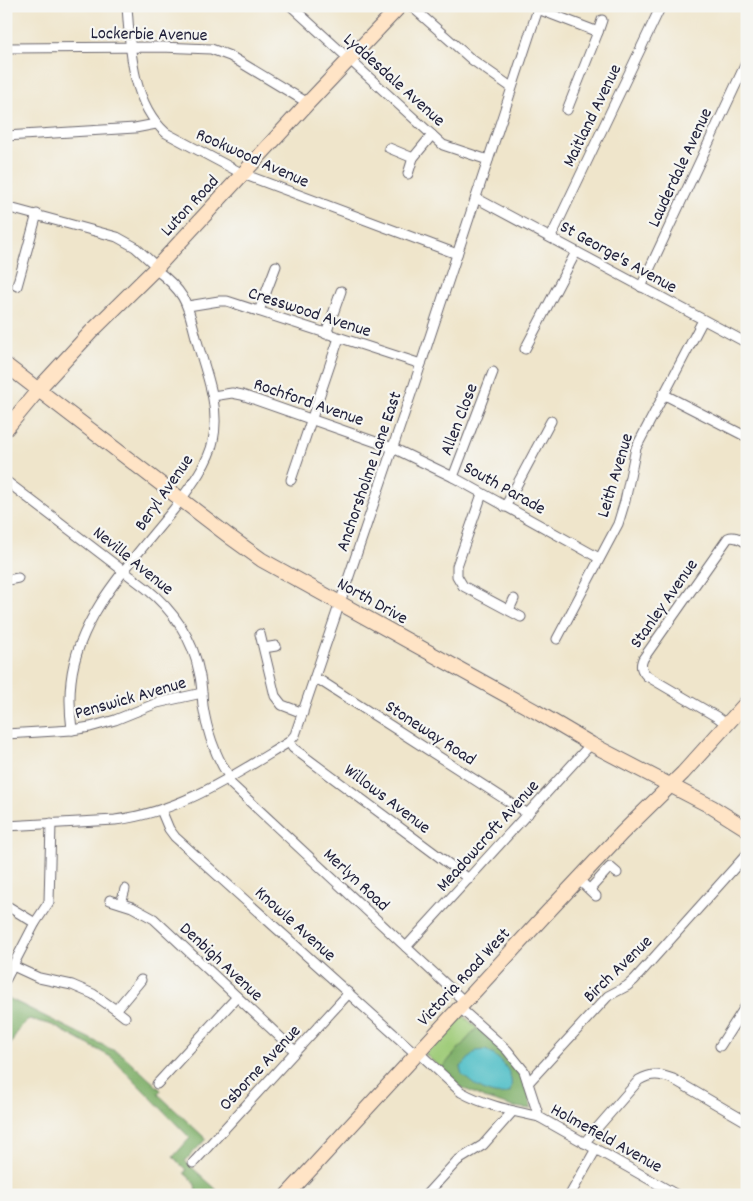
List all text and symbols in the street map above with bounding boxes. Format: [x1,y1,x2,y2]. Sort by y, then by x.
street label: Lockerbie Avenue [90,22,208,49]
street label: Lyddesdale Avenue [337,28,450,134]
street label: Maitland Avenue [558,60,629,172]
street label: Lauderdale Avenue [643,104,720,232]
street label: Rookwood Avenue [191,123,313,195]
street label: Luton Road [156,170,226,243]
street label: St George's Avenue [555,216,681,301]
street label: Cresswood Avenue [244,282,374,345]
street label: Rochford Avenue [250,373,367,434]
street label: Allen Close [435,380,486,460]
street label: Anchorsholme Lane East [331,388,410,555]
street label: Leith Avenue [592,430,641,521]
street label: Beryl Avenue [130,450,201,537]
street label: South Parade [458,456,550,522]
street label: Neville Avenue [87,522,178,602]
street label: Stanley Avenue [625,555,705,654]
street label: North Drive [332,573,412,632]
street label: Penswick Avenue [72,672,189,727]
street label: Stoneway Road [379,695,480,773]
street label: Willows Avenue [338,759,435,841]
street label: Meadowcroft Avenue [432,775,546,898]
street label: Merlyn Road [316,843,394,918]
street label: Knowle Avenue [248,882,341,968]
street label: Denbigh Avenue [173,918,268,1008]
street label: Victoria Road West [413,923,517,1033]
street label: Birch Avenue [579,930,659,1009]
street label: Osborne Avenue [214,1020,308,1117]
street label: Holmefield Avenue [545,1098,666,1180]

